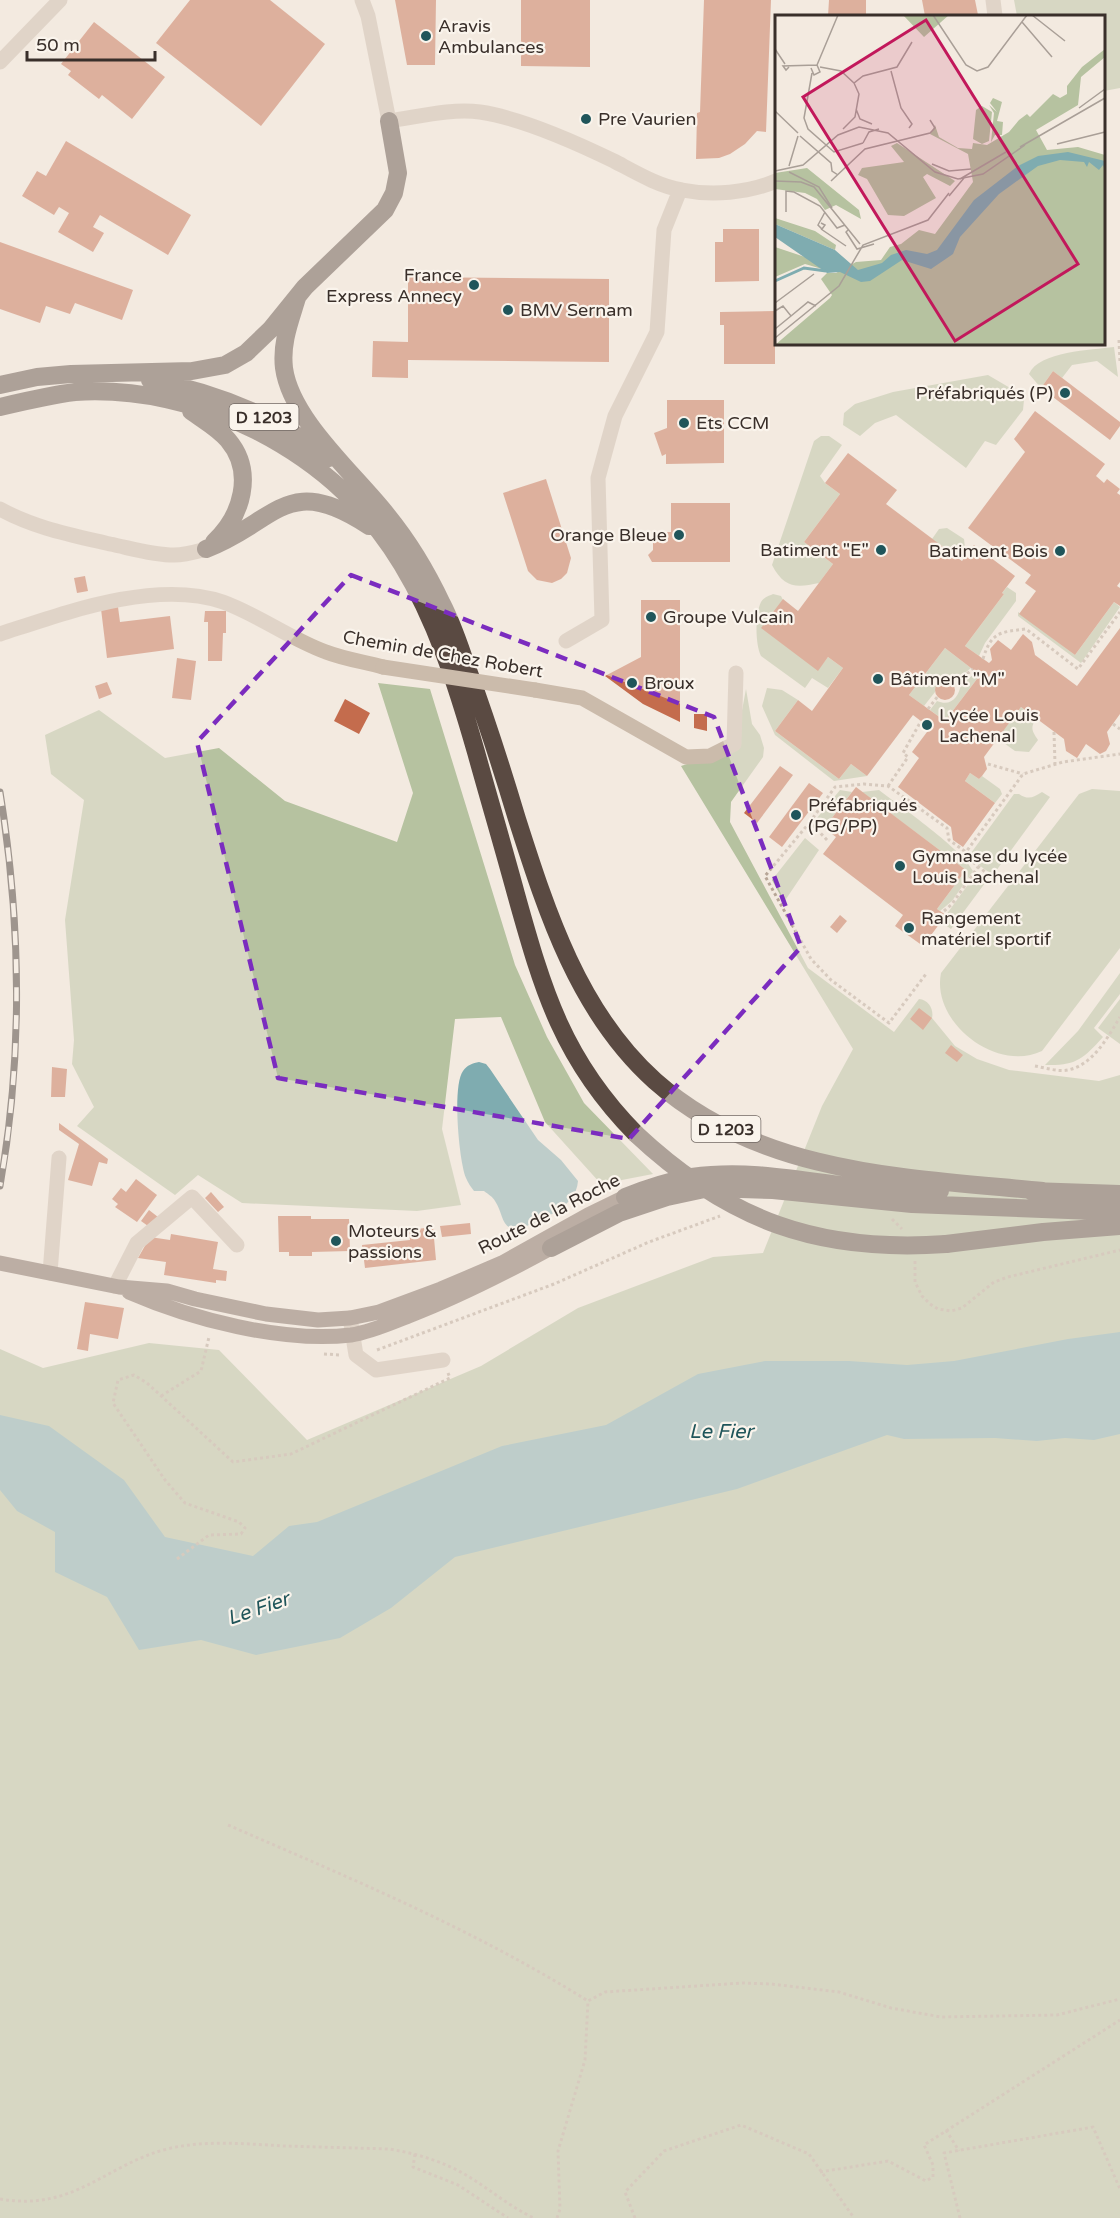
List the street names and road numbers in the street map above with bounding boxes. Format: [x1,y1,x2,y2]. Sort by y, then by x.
road number: D 1203 [230,404,298,430]
street label: Chemin de Chez Robert [341,626,545,682]
road number: D 1203 [692,1116,760,1142]
street label: Route de la Roche [474,1169,624,1259]

